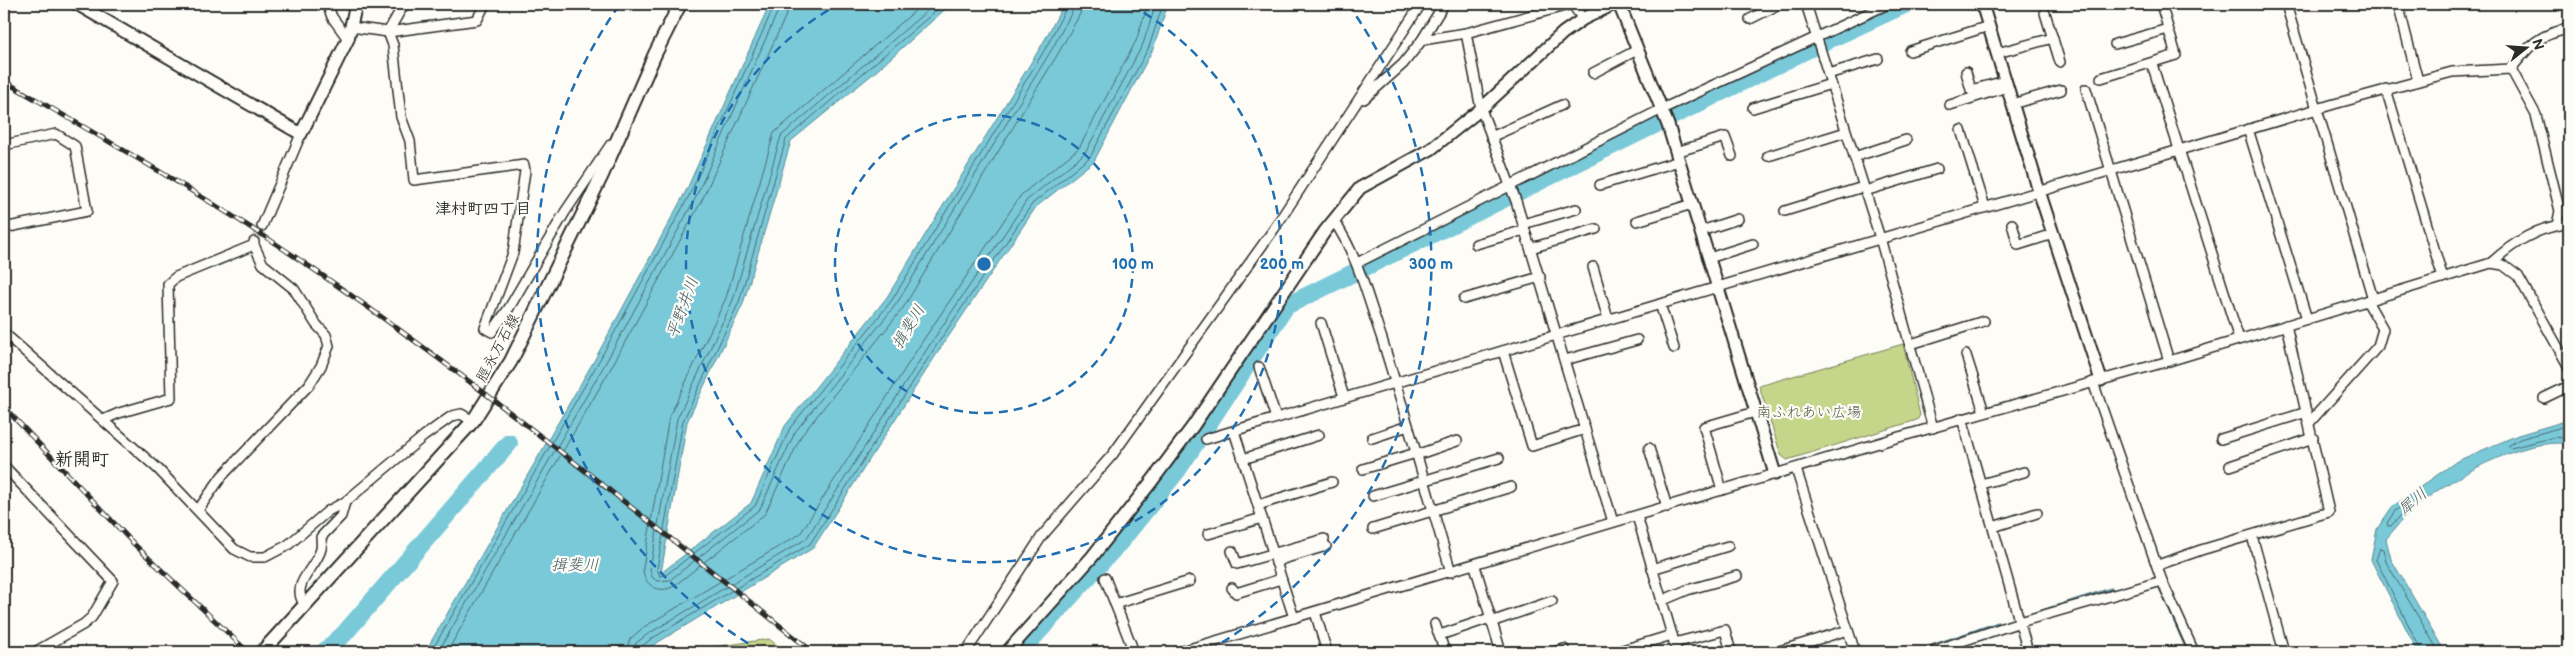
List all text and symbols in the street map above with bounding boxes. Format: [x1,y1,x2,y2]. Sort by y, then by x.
north arrow [2500,22,2550,72]
text: N [2528,37,2548,52]
district label: 津村町四丁目 [435,200,531,219]
centre of rings [975,255,993,273]
text: 100 m [1112,255,1154,274]
text: 200 m [1260,255,1304,274]
text: 300 m [1409,255,1453,274]
water label: 平野井川 [663,275,703,341]
water label: 揖斐川 [888,302,930,352]
street label: 脛永万石線 [472,310,524,386]
park label: 南ふれあい広場 [1756,403,1862,422]
district label: 新開町 [55,449,109,470]
water label: 犀川 [2395,484,2431,520]
water label: 揖斐川 [551,556,599,575]

